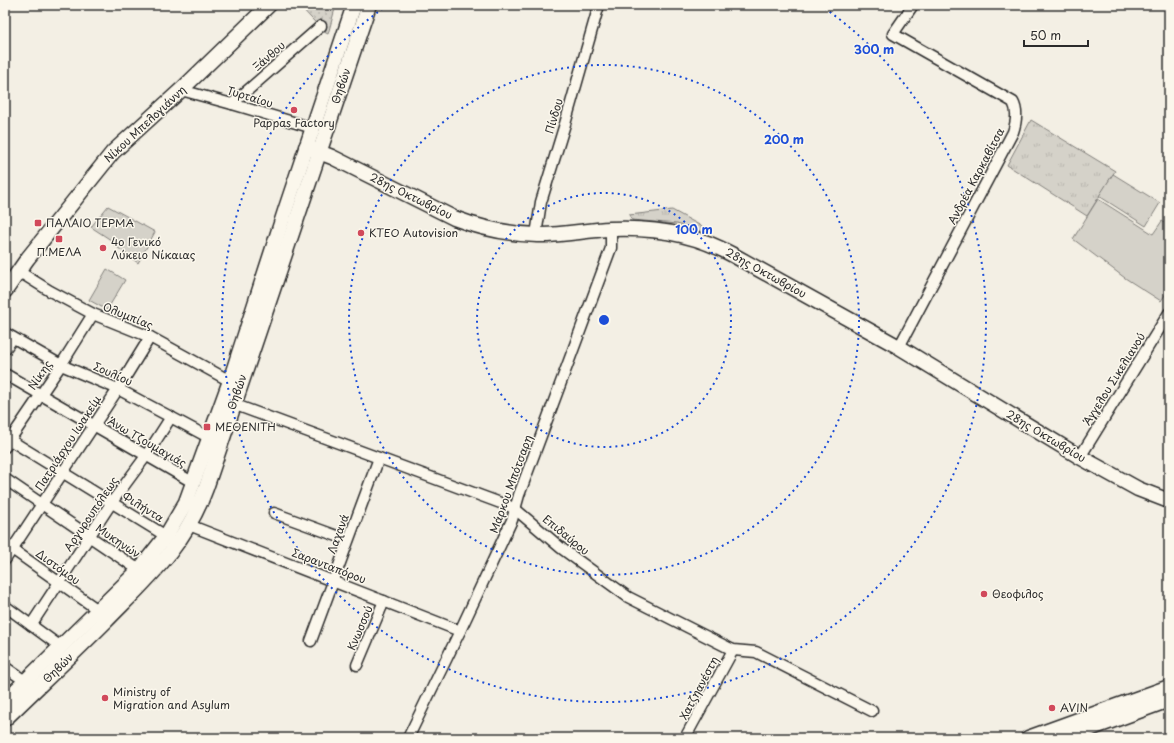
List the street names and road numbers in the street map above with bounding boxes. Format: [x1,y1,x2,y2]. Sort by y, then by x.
street label: Ξάνθου [249,37,289,75]
street label: Θηβών [326,66,355,106]
street label: Νίκου Μπελογιάννη [100,81,189,166]
street label: Τυρταίου [225,81,275,112]
street label: Πίνδου [540,96,567,136]
street label: Ανδρέα Καρκαβίτσα [943,124,1009,227]
street label: 28ης Οκτωβρίου [367,168,456,223]
street label: 28ης Οκτωβρίου [723,243,810,302]
street label: Ολυμπίας [101,298,156,333]
street label: Άγγελου Σικελιανού [1078,329,1149,428]
street label: Νίκης [23,356,56,393]
street label: Σουλίου [91,357,136,390]
street label: Θηβών [222,372,251,412]
street label: Πατριάρχου Ιωακείμ [30,391,105,494]
street label: 28ης Οκτωβρίου [1003,405,1089,466]
street label: Άνω Τζουμαγιάς [105,412,190,471]
street label: Μάρκου Μπότσαρη [485,432,536,535]
street label: Αργυρουπόλεως [59,473,122,555]
street label: Φιλήντα [119,487,167,526]
street label: Επιδαύρου [539,510,593,559]
street label: Λαχανά [322,511,353,556]
street label: Μυκηνών [92,519,144,562]
street label: Σαρανταπόρου [290,544,369,588]
street label: Διστόμου [33,545,84,588]
street label: Κνωσσού [342,603,377,653]
street label: Θηβών [38,649,77,687]
street label: Χατζηανέστη [675,653,722,723]

